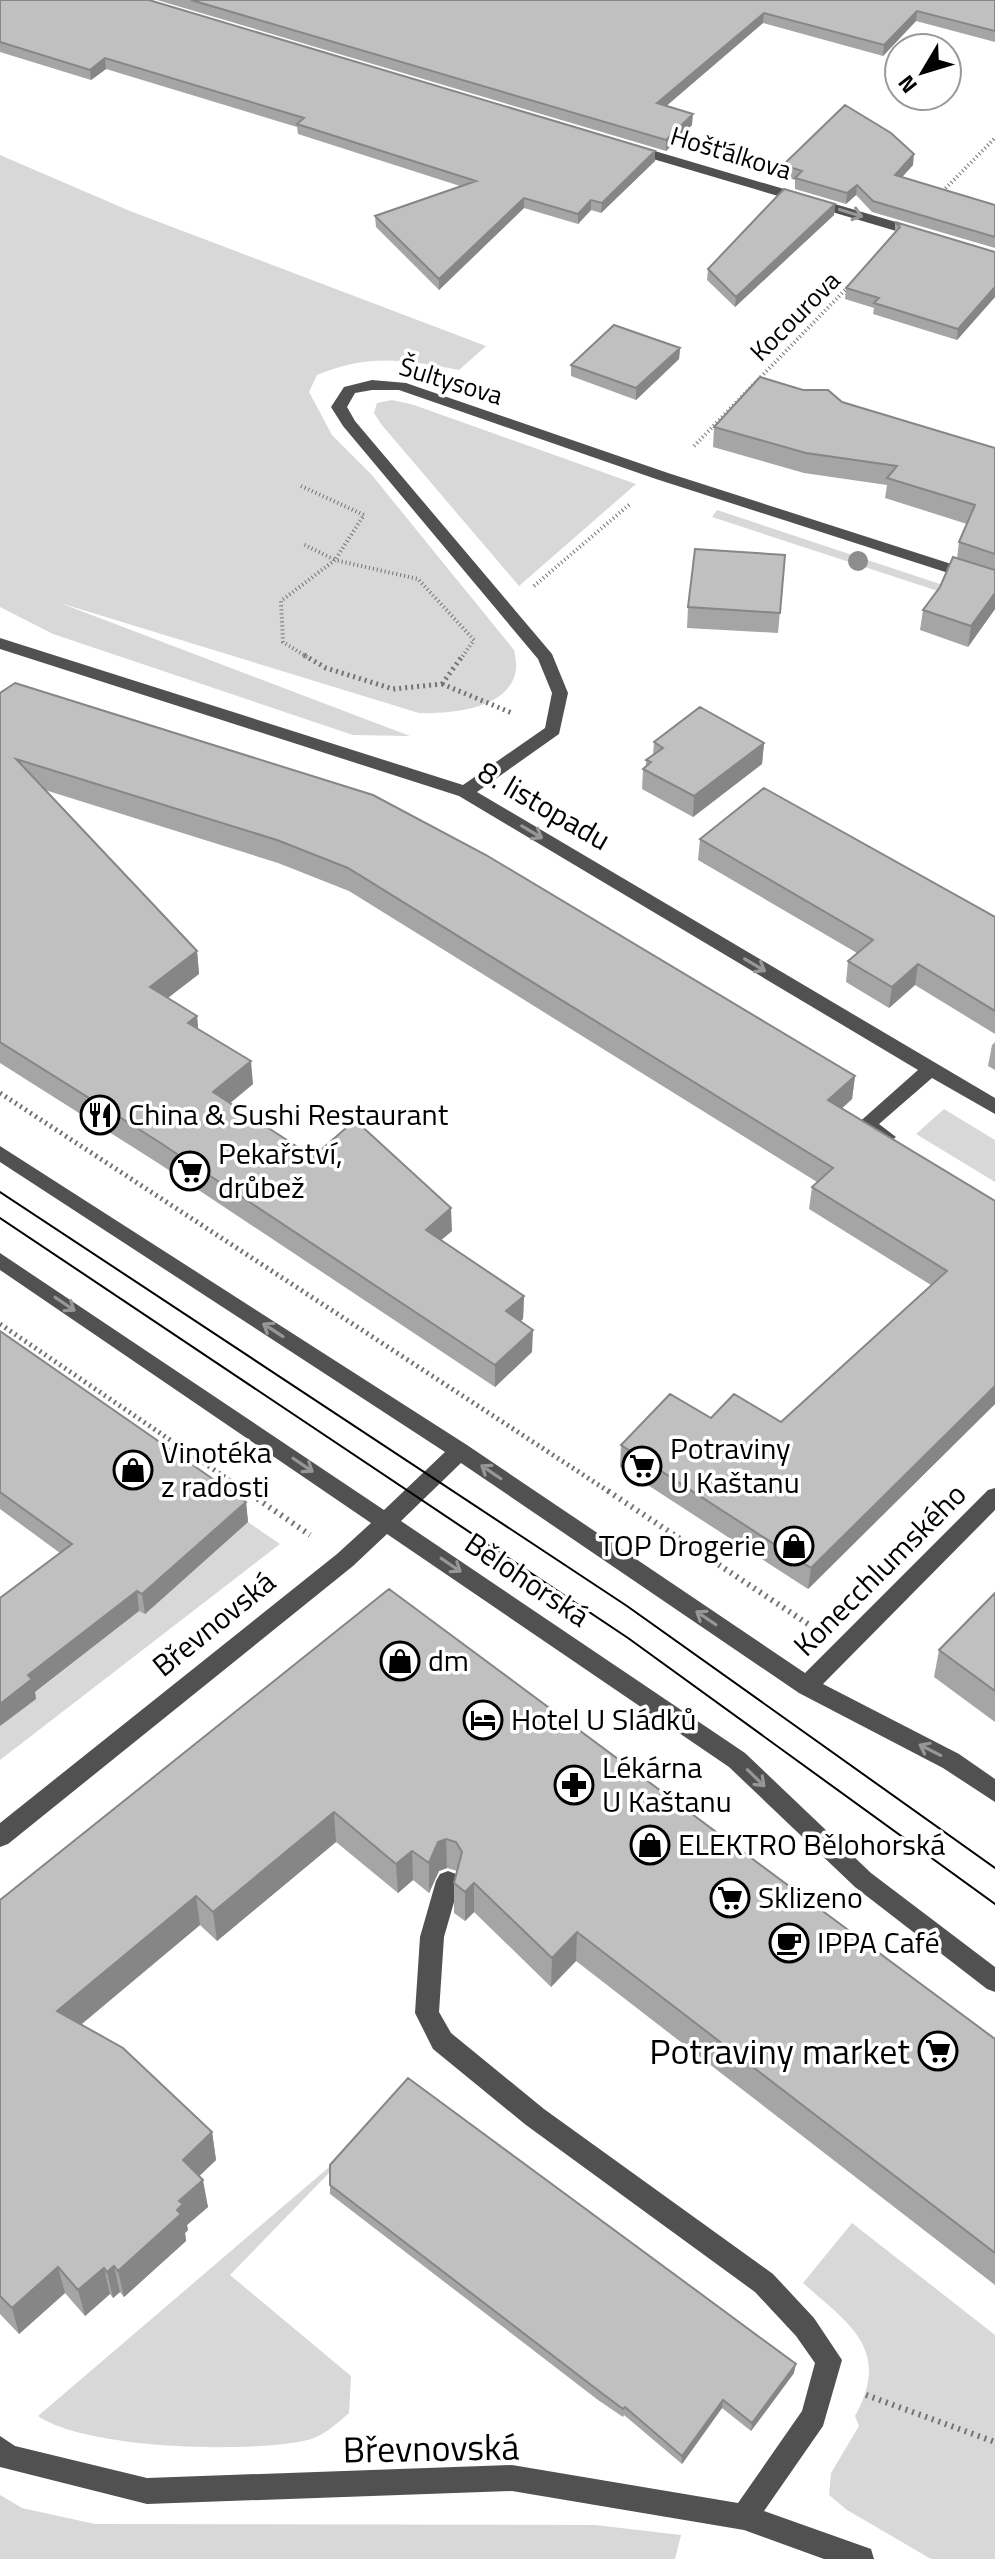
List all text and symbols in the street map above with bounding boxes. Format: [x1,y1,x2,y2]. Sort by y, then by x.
north arrow [883,32,963,112]
text: N [889,68,925,101]
street label: Hošťálkova [666,116,796,189]
one-way arrow [838,206,864,221]
street label: Kocourova [740,261,849,370]
street label: Šultysova [395,346,508,415]
street label: 8. listopadu [470,749,619,862]
one-way arrow [520,824,543,840]
one-way arrow [743,957,766,973]
place label: China & Sushi Restaurant [128,1091,449,1137]
restaurant icon: China & Sushi Restaurant [79,1094,121,1136]
place label: Pekařství, drůbež [218,1130,343,1210]
supermarket icon: Pekařství, drůbež [169,1150,211,1192]
one-way arrow [53,1296,75,1312]
one-way arrow [263,1321,285,1338]
place label: Potraviny U Kaštanu [670,1425,800,1505]
place label: Vinotéka z radosti [161,1429,272,1509]
supermarket icon: Potraviny U Kaštanu [621,1445,663,1487]
shop icon: Vinotéka z radosti [112,1449,154,1491]
one-way arrow [292,1457,314,1473]
one-way arrow [481,1464,503,1480]
street label: Konecchlumského [782,1472,976,1666]
street label: Bělohorská [456,1520,599,1638]
place label: TOP Drogerie [599,1522,766,1568]
shop icon: TOP Drogerie [773,1525,815,1567]
one-way arrow [440,1557,462,1573]
street label: Břevnovská [142,1559,285,1687]
one-way arrow [696,1610,718,1626]
place label: dm [428,1637,469,1683]
shop icon: dm [379,1640,421,1682]
place label: Hotel U Sládků [511,1696,696,1742]
hotel icon: Hotel U Sládků [462,1699,504,1741]
one-way arrow [918,1741,942,1757]
place label: Lékárna U Kaštanu [602,1744,732,1824]
pharmacy icon: Lékárna U Kaštanu [553,1764,595,1806]
one-way arrow [746,1769,766,1788]
place label: ELEKTRO Bělohorská [678,1821,945,1867]
shop icon: ELEKTRO Bělohorská [629,1824,671,1866]
place label: Sklizeno [758,1874,863,1920]
supermarket icon: Sklizeno [709,1877,751,1919]
place label: IPPA Café [817,1919,940,1965]
cafe icon: IPPA Café [768,1922,810,1964]
place label: Potraviny market [649,2023,910,2078]
supermarket icon: Potraviny market [917,2030,959,2072]
street label: Břevnovská [342,2418,520,2477]

